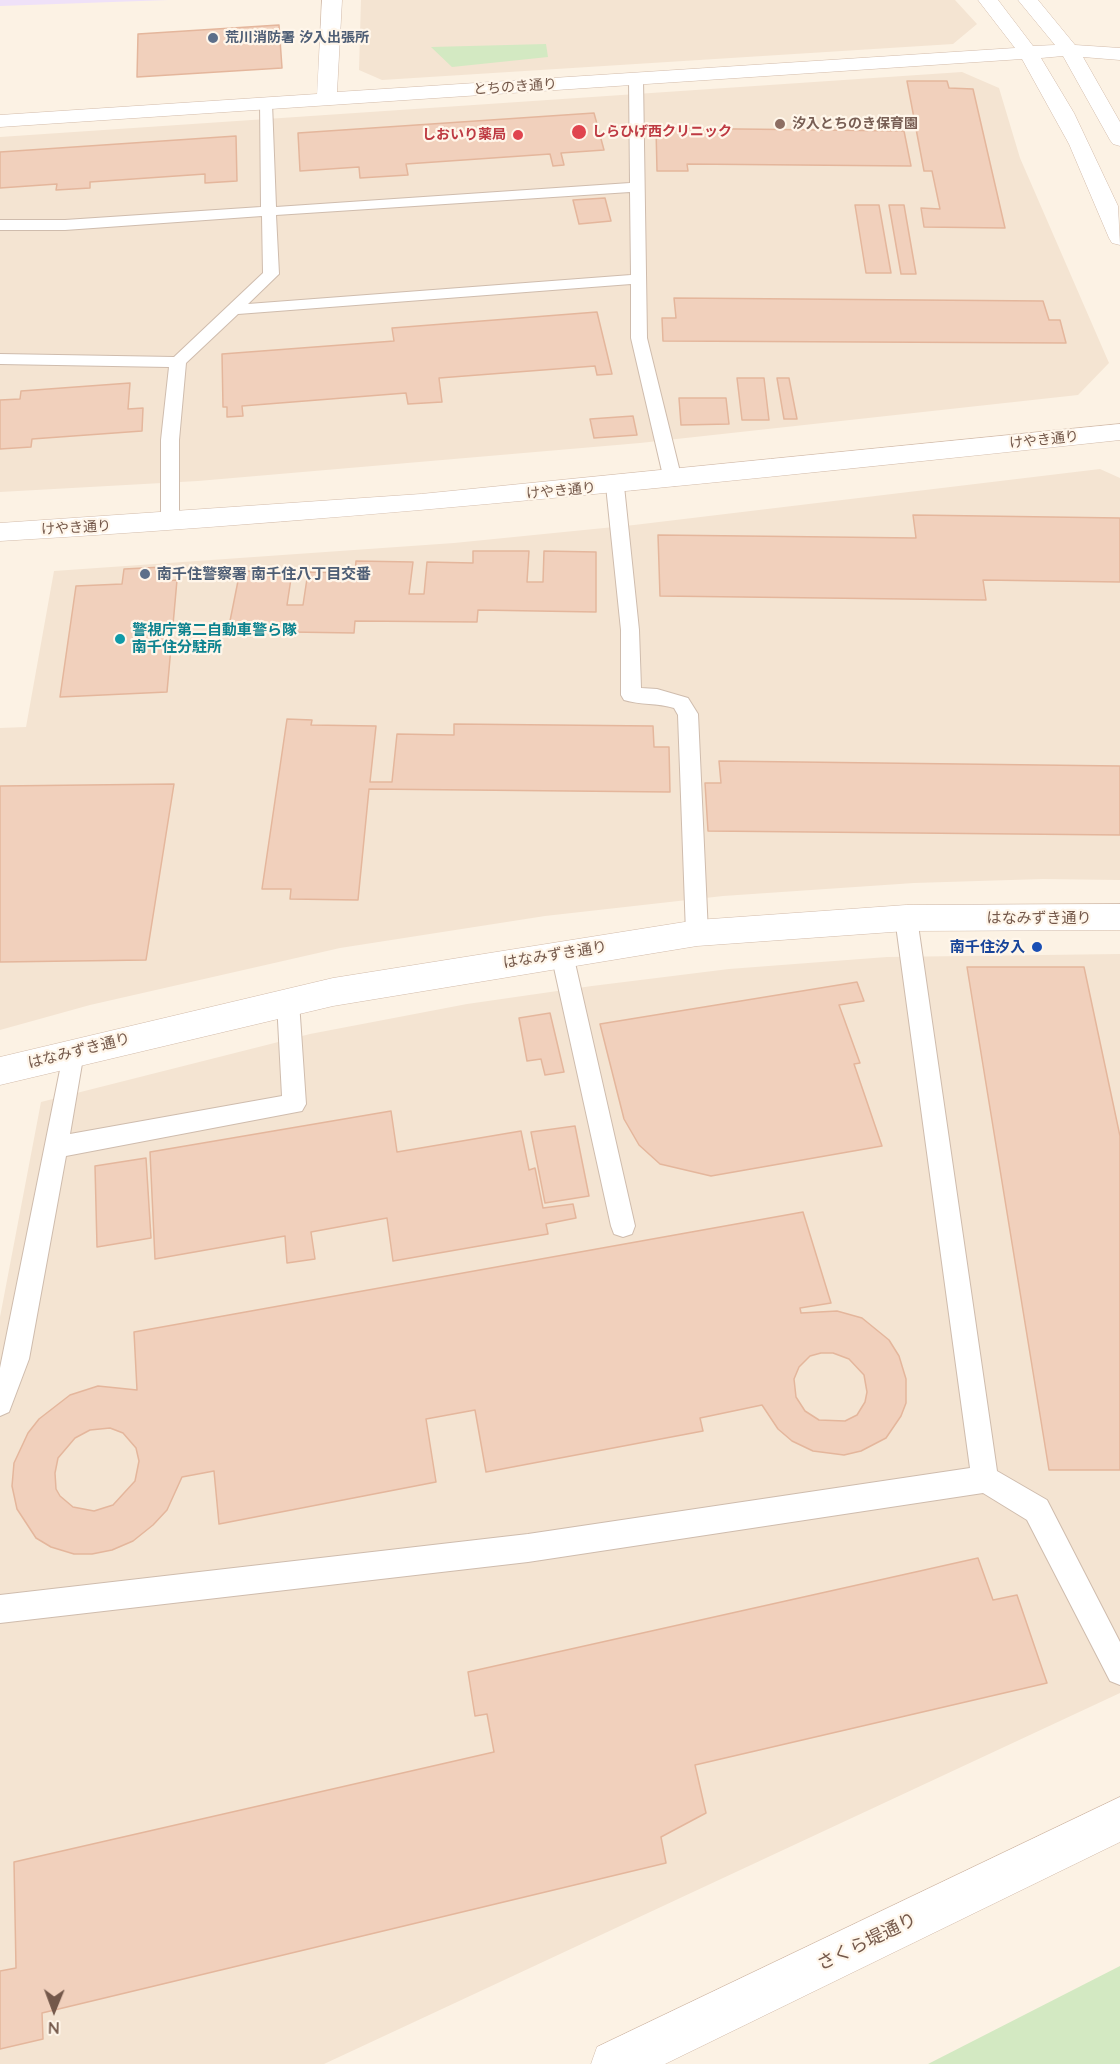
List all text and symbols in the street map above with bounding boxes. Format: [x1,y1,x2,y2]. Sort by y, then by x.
place label: 荒川消防署 汐入出張所 [225,30,369,46]
marker: 荒川消防署 汐入出張所 [206,31,220,45]
street label: とちのき通り [473,76,557,98]
place label: 汐入とちのき保育園 [792,116,918,132]
marker: 汐入とちのき保育園 [773,117,787,131]
marker: しらひげ西クリニック [570,123,588,141]
place label: しらひげ西クリニック [592,124,732,140]
place label: しおいり薬局 [422,127,506,143]
marker: しおいり薬局 [511,128,525,142]
street label: けやき通り [1008,428,1080,452]
street label: けやき通り [525,480,597,502]
street label: けやき通り [41,518,111,538]
place label: 南千住警察署 南千住八丁目交番 [157,565,371,583]
marker: 南千住警察署 南千住八丁目交番 [138,567,152,581]
place label: 警視庁第二自動車警ら隊 南千住分駐所 [132,621,297,656]
marker: 警視庁第二自動車警ら隊 南千住分駐所 [113,632,127,646]
street label: はなみずき通り [987,909,1091,927]
street label: はなみずき通り [502,938,608,972]
place label: 南千住汐入 [950,938,1025,956]
marker: 南千住汐入 [1030,940,1044,954]
street label: はなみずき通り [26,1030,132,1072]
street label: さくら堤通り [814,1909,920,1975]
north arrow [24,1980,84,2040]
text: N [48,2018,60,2038]

